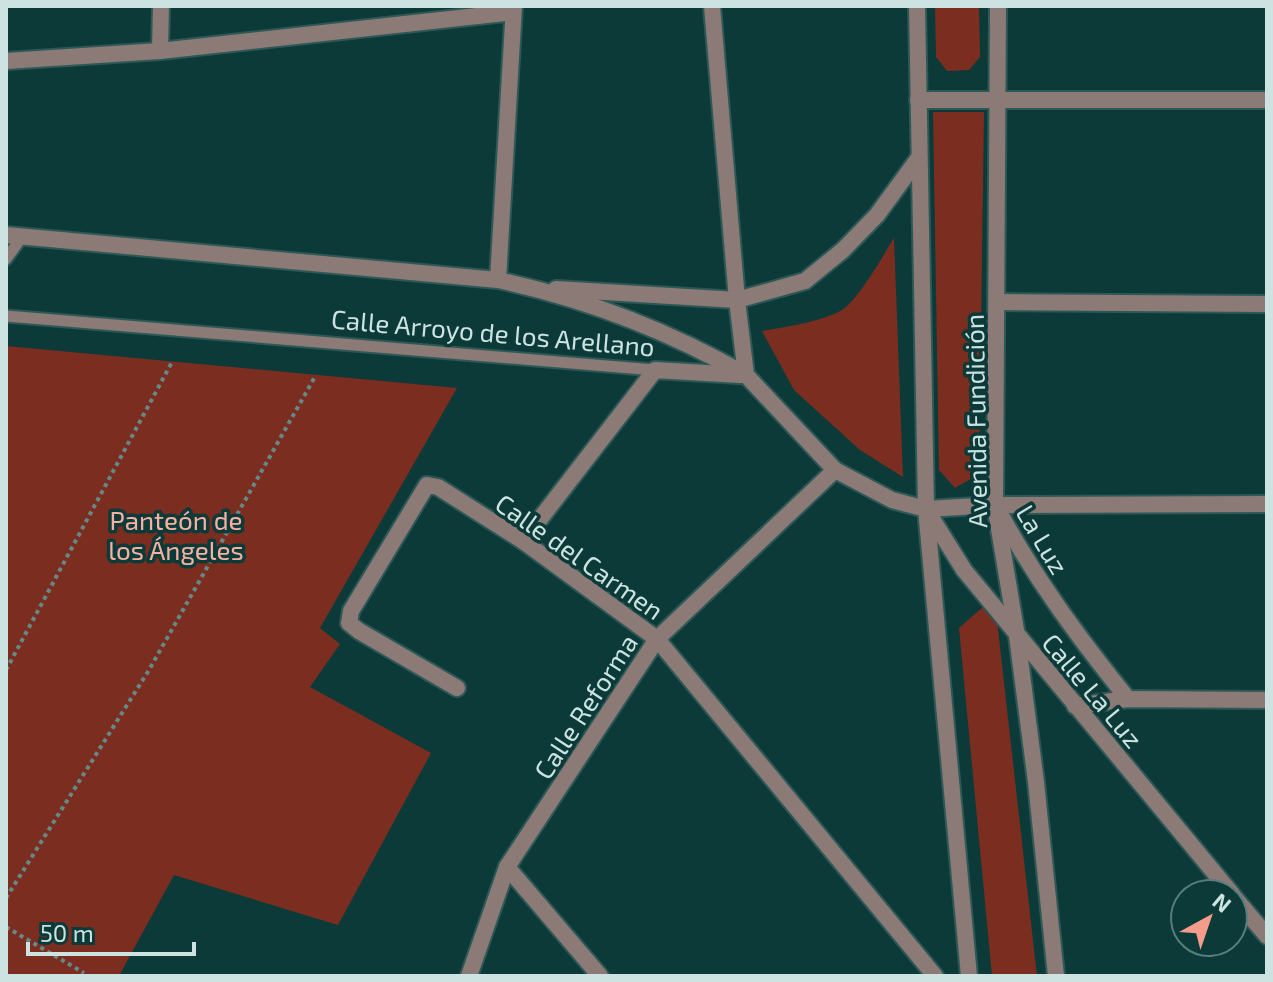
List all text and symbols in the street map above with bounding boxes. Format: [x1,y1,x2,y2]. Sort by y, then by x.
street label: Calle Arroyo de los Arellano [330,302,656,362]
street label: Avenida Fundición [958,314,992,528]
street label: Calle del Carmen [490,487,670,625]
street label: La Luz [1010,499,1076,579]
park label: Panteón de los Ángeles [108,504,244,565]
street label: Calle La Luz [1036,627,1150,753]
street label: Calle Reforma [527,628,643,784]
north arrow [1169,878,1249,958]
text: N [1208,887,1237,917]
scale bar [28,906,194,956]
text: 50 m [40,918,94,947]

